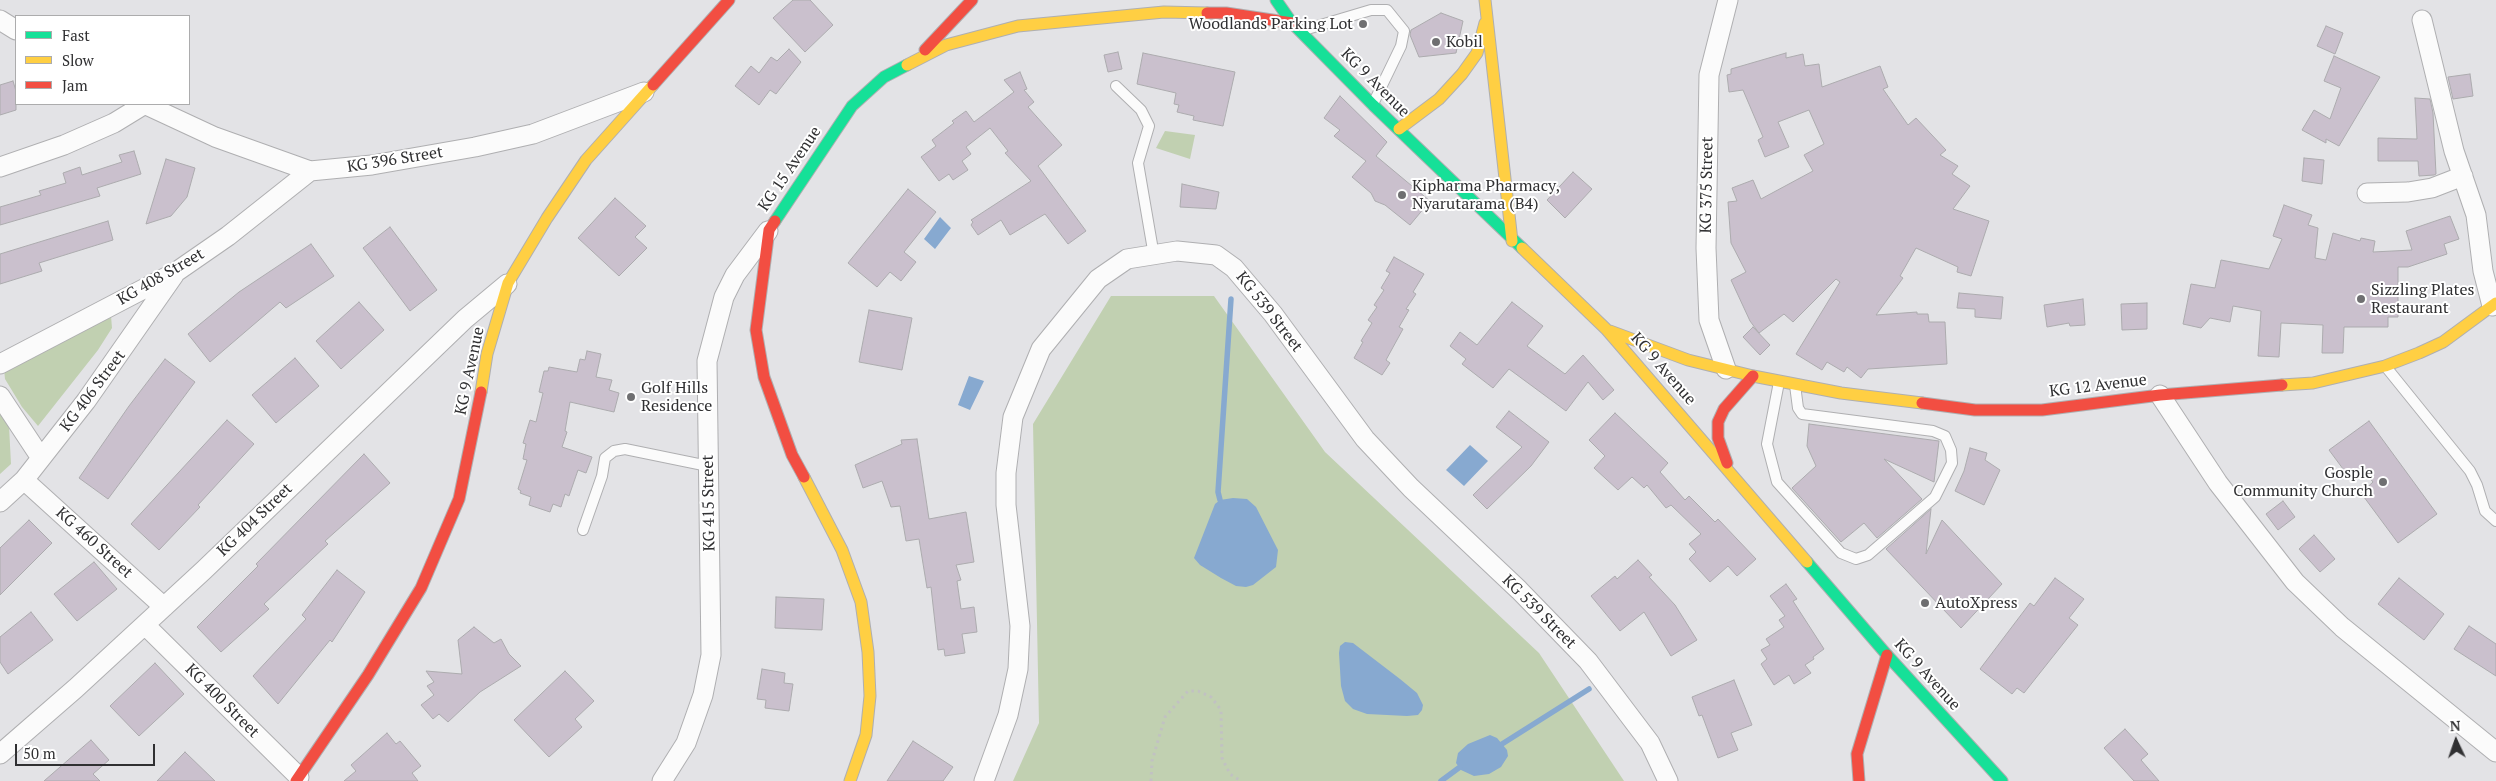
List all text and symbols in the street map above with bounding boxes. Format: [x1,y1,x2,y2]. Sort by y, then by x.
place label: Woodlands Parking Lot [1188,14,1353,34]
legend [15,15,190,105]
marker: Woodlands Parking Lot [1357,18,1369,30]
text: Fast [62,25,90,45]
place label: Kobil [1446,32,1483,52]
marker: Kobil [1430,36,1442,48]
street label: KG 9 Avenue [1337,45,1413,121]
text: Slow [62,50,94,70]
text: Jam [62,75,88,95]
street label: KG 15 Avenue [755,123,825,215]
street label: KG 375 Street [1697,136,1717,234]
street label: KG 396 Street [346,143,444,177]
place label: Kipharma Pharmacy, Nyarutarama (B4) [1412,176,1560,214]
marker: Kipharma Pharmacy, Nyarutarama (B4) [1396,189,1408,201]
street label: KG 408 Street [114,244,208,310]
street label: KG 539 Street [1232,268,1306,356]
place label: Sizzling Plates Restaurant [2371,280,2474,318]
marker: Sizzling Plates Restaurant [2355,293,2367,305]
street label: KG 9 Avenue [451,325,489,417]
street label: KG 9 Avenue [1626,329,1700,409]
street label: KG 406 Street [56,347,130,435]
street label: KG 12 Avenue [2048,370,2148,402]
place label: Golf Hills Residence [641,378,712,416]
marker: Golf Hills Residence [625,391,637,403]
street label: KG 415 Street [699,454,719,552]
place label: Gosple Community Church [2233,463,2373,501]
marker: Gosple Community Church [2377,476,2389,488]
street label: KG 404 Street [213,479,297,561]
street label: KG 460 Street [52,503,136,583]
street label: KG 539 Street [1498,571,1580,653]
place label: AutoXpress [1935,593,2018,613]
marker: AutoXpress [1919,597,1931,609]
street label: KG 9 Avenue [1890,635,1964,715]
street label: KG 400 Street [181,660,263,742]
north arrow [2431,716,2481,766]
text: N [2449,716,2461,735]
scale bar [18,734,158,766]
text: 50 m [23,743,56,763]

